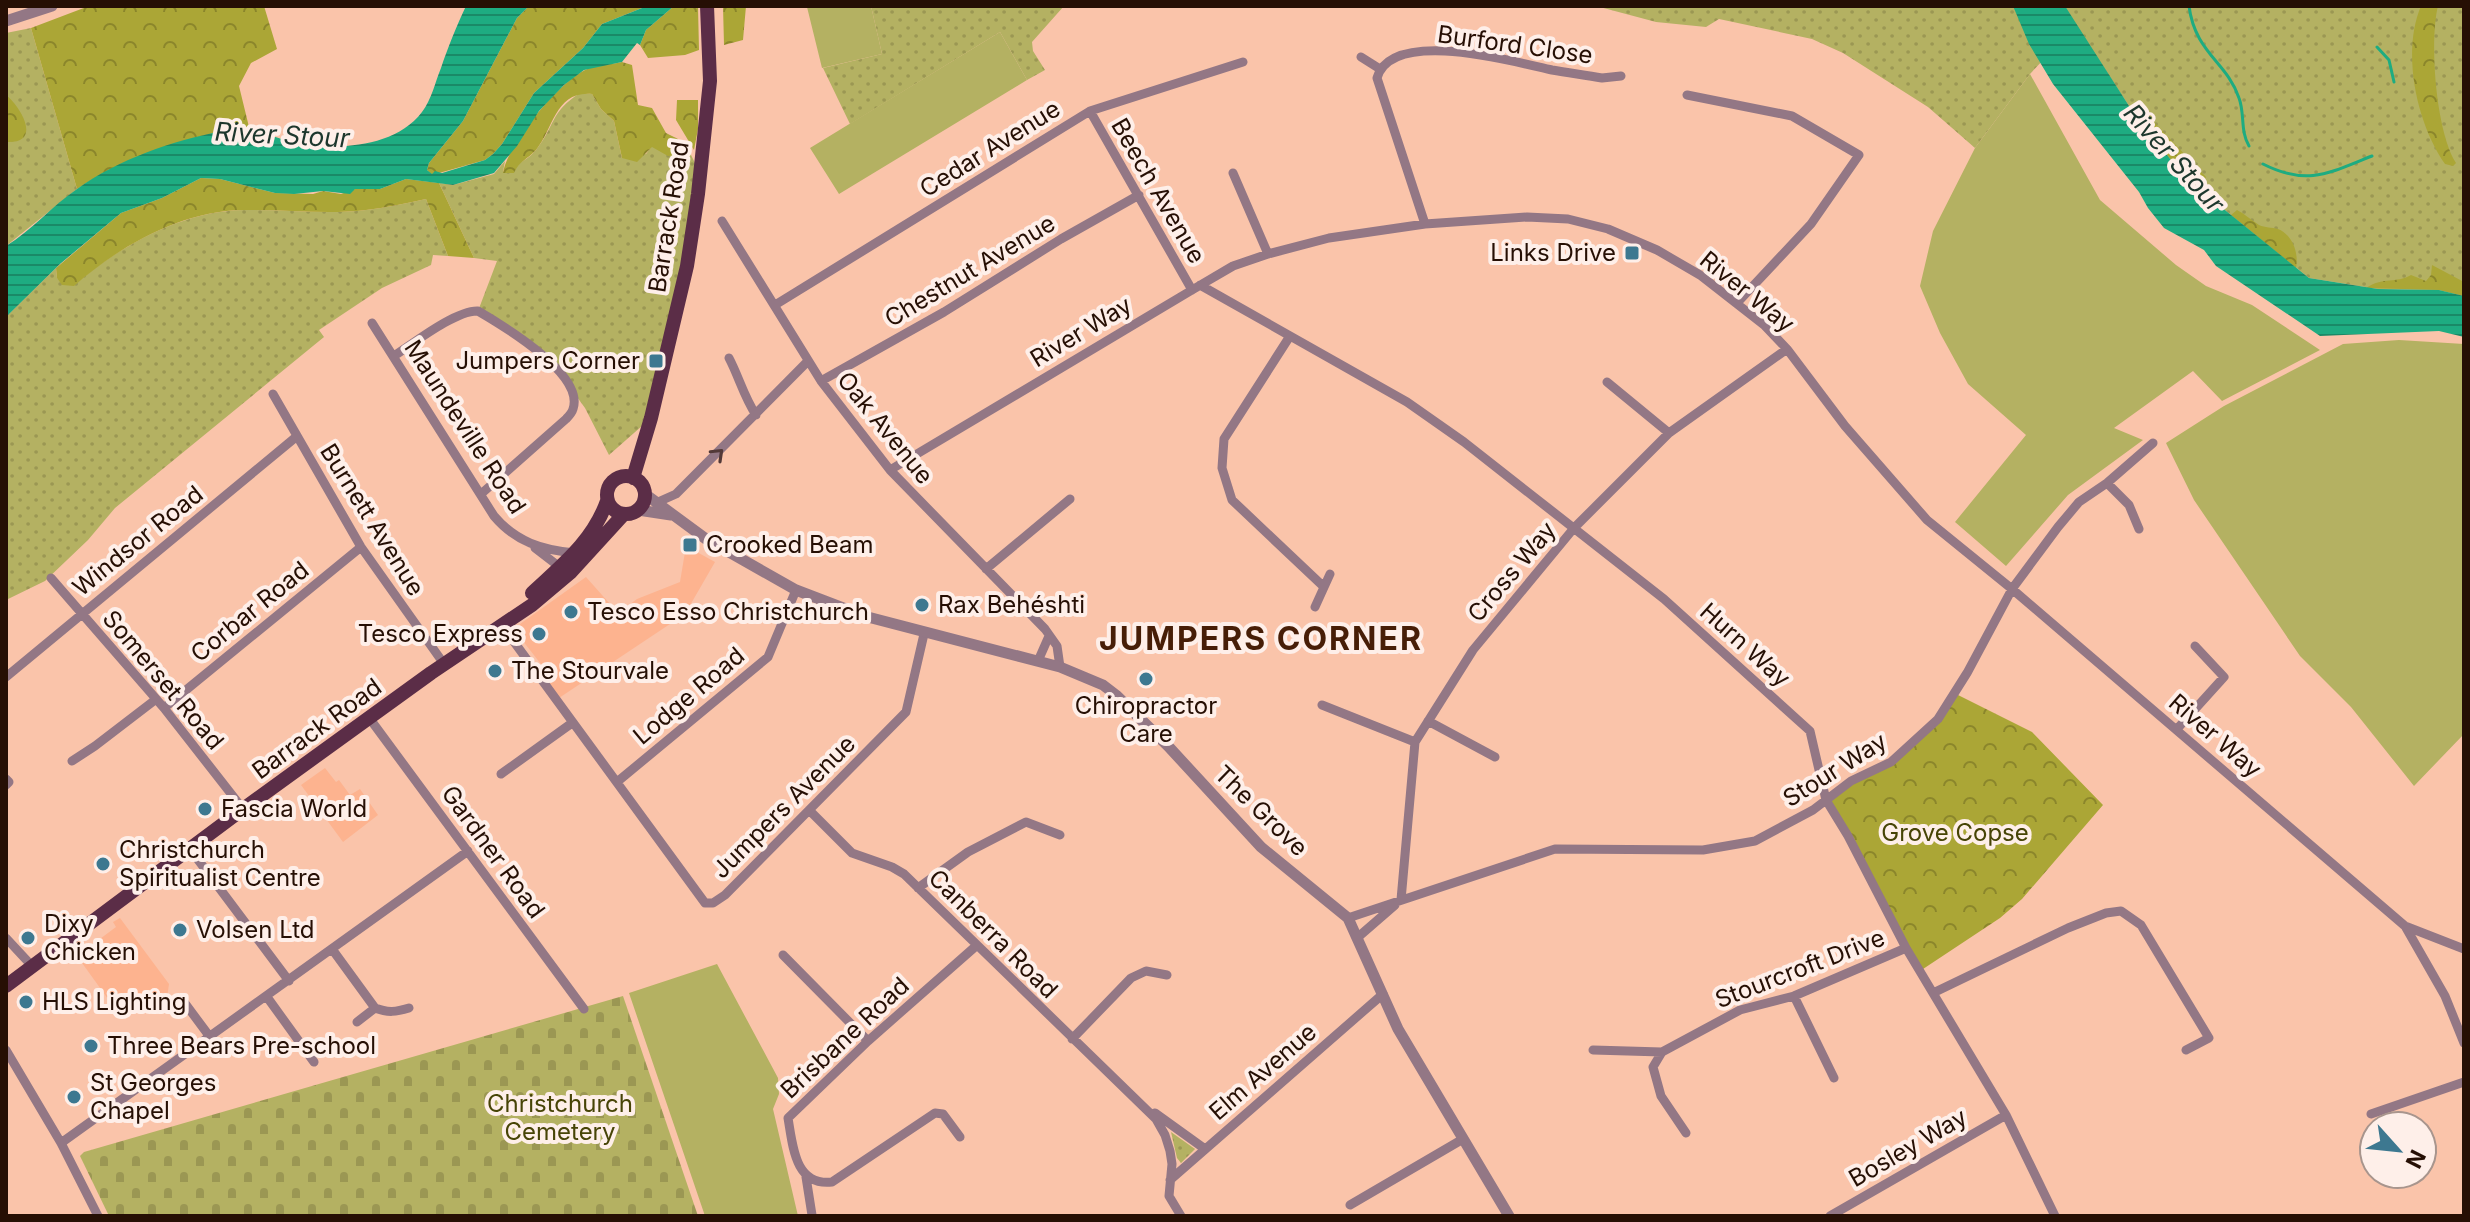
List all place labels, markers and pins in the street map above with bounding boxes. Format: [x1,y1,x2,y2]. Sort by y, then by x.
place label: Links Drive [1490,238,1616,267]
marker: Links Drive [1623,244,1641,262]
place label: Jumpers Corner [455,346,640,375]
marker: Jumpers Corner [647,352,665,370]
place label: Crooked Beam [706,530,873,559]
marker: Crooked Beam [681,536,699,554]
place label: Rax Behéshti [938,590,1085,619]
marker: Rax Behéshti [913,596,931,614]
place label: Tesco Esso Christchurch [587,597,869,626]
marker: Tesco Esso Christchurch [562,603,580,621]
place label: Tesco Express [358,619,523,648]
marker: Tesco Express [530,625,548,643]
place label: The Stourvale [511,656,669,685]
marker: The Stourvale [486,662,504,680]
marker: Chiropractor Care [1137,670,1155,688]
place label: Chiropractor Care [1075,691,1217,748]
place label: Fascia World [221,794,367,823]
marker: Fascia World [196,800,214,818]
place label: Christchurch Spiritualist Centre [119,835,321,892]
marker: Christchurch Spiritualist Centre [94,855,112,873]
place label: Dixy Chicken [44,909,136,966]
place label: Volsen Ltd [196,915,314,944]
marker: Volsen Ltd [171,921,189,939]
marker: Dixy Chicken [19,929,37,947]
place label: HLS Lighting [42,987,186,1016]
marker: HLS Lighting [17,993,35,1011]
place label: Three Bears Pre-school [107,1031,376,1060]
marker: Three Bears Pre-school [82,1037,100,1055]
place label: St Georges Chapel [90,1068,216,1125]
marker: St Georges Chapel [65,1088,83,1106]

